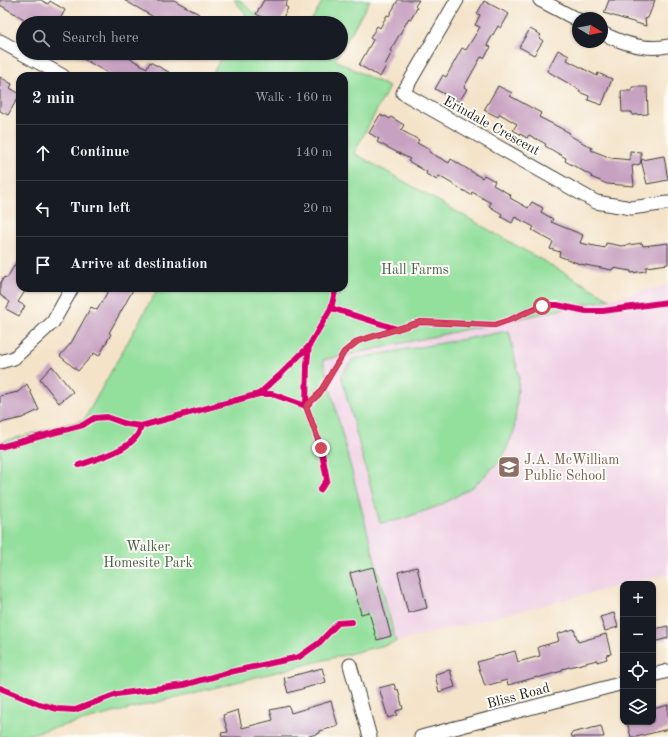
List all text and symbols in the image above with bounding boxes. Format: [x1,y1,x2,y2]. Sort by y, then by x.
north arrow [572,12,608,48]
search box [16,16,348,60]
icon: search [30,27,52,49]
text: Search here [62,31,139,46]
text: 2 min [32,90,75,107]
text: Walk · 160 m [255,91,332,104]
street label: Erindale Crescent [441,94,542,158]
icon: ahead [32,142,54,164]
text: Continue [70,145,129,160]
text: 140 m [295,146,332,159]
icon: left [32,198,54,220]
text: Turn left [70,201,130,216]
text: 20 m [303,202,332,215]
icon: arrive [32,254,54,276]
text: Arrive at destination [70,257,208,272]
park label: Hall Farms [381,263,449,277]
route start [533,297,551,315]
route end [312,439,330,457]
place label: J.A. McWilliam Public School [524,453,619,483]
school or university icon: J.A. McWilliam Public School [496,454,522,480]
park label: Walker Homesite Park [103,540,193,570]
map controls [620,581,656,725]
button: + [620,581,656,617]
button: − [620,617,656,653]
button: locate [620,653,656,689]
street label: Bliss Road [485,681,551,711]
button: layers [620,689,656,725]

